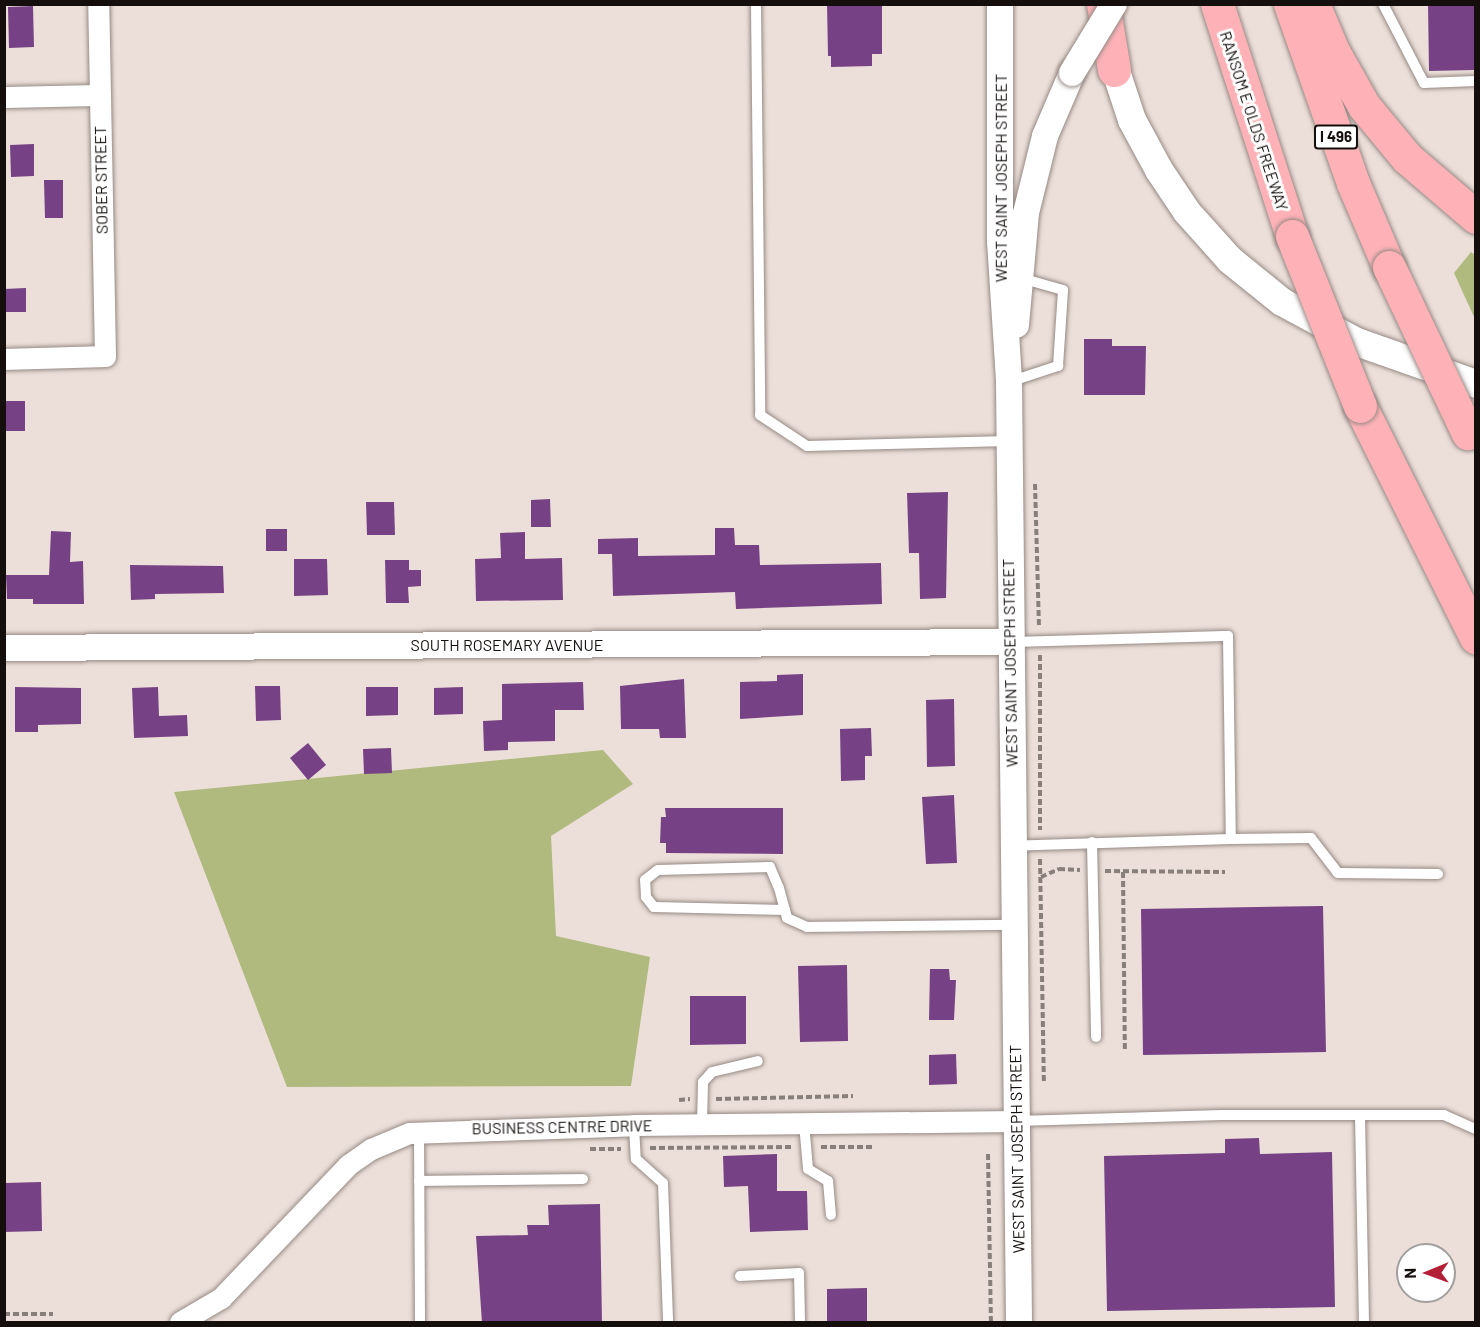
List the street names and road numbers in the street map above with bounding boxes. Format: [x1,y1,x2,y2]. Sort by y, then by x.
street label: RANSOM E OLDS FREEWAY [1216,29,1292,213]
street label: WEST SAINT JOSEPH STREET [991,74,1011,282]
road number: I 496 [1314,125,1358,149]
street label: SOBER STREET [90,126,112,234]
street label: WEST SAINT JOSEPH STREET [999,559,1021,767]
street label: SOUTH ROSEMARY AVENUE [411,635,603,655]
street label: WEST SAINT JOSEPH STREET [1006,1045,1028,1253]
street label: BUSINESS CENTRE DRIVE [471,1116,653,1138]

